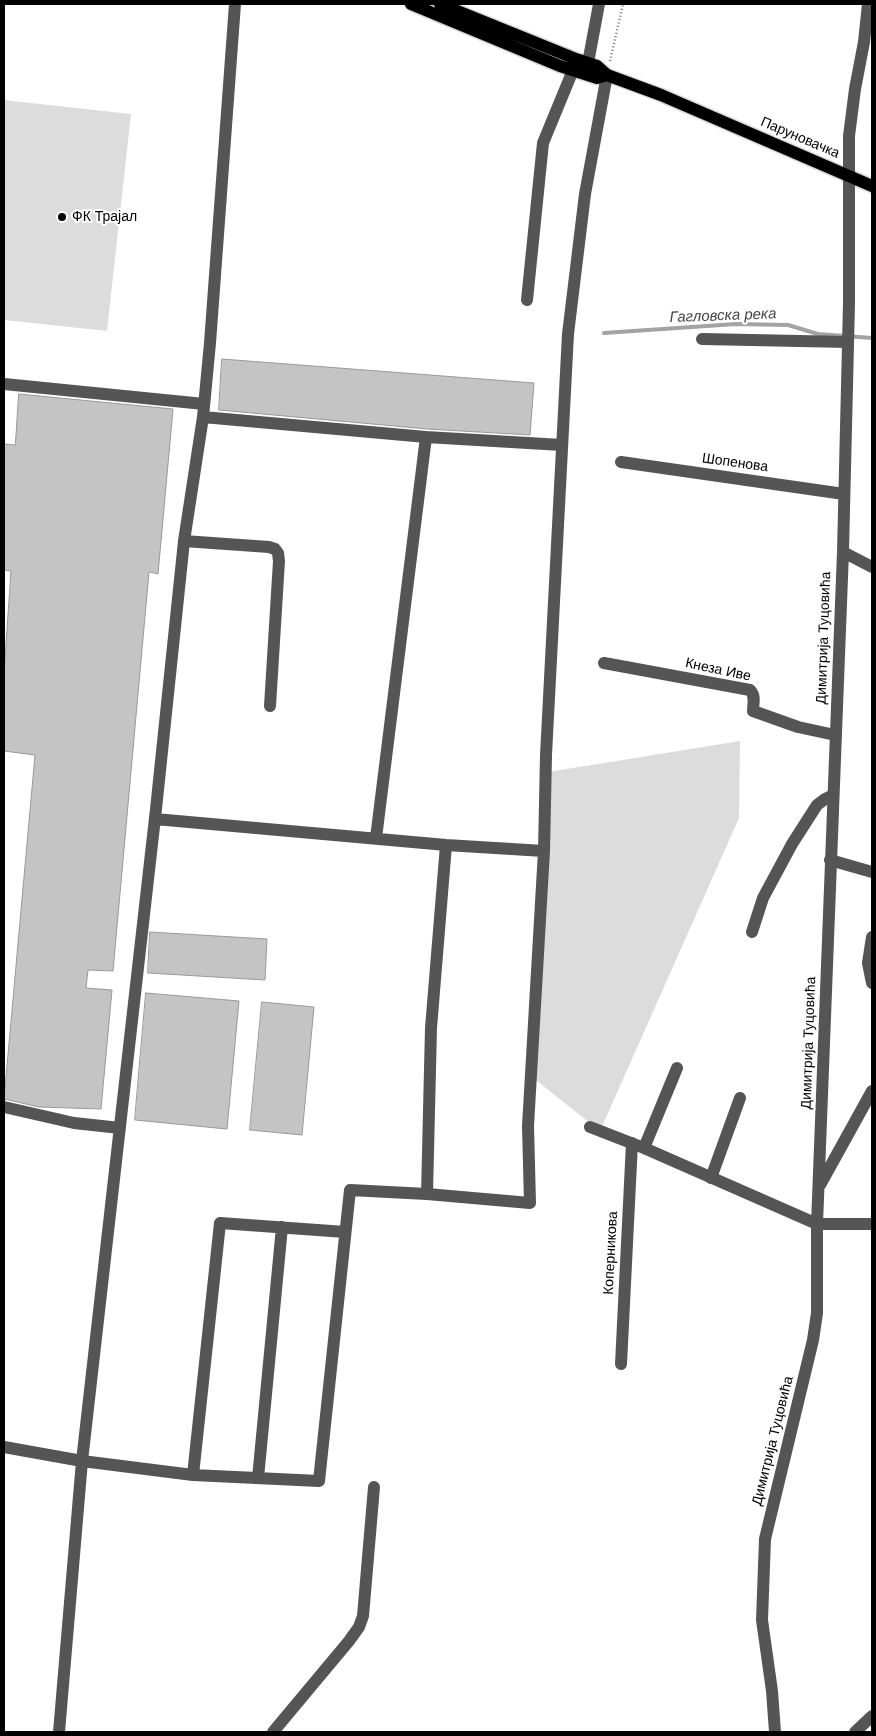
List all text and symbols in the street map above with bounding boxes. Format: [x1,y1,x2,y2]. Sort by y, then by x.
street label: Паруновачка [758,114,842,162]
place label: ФК Трајал [72,209,137,225]
marker: ФК Трајал [56,211,68,223]
water label: Гагловска река [669,305,777,327]
street label: Шопенова [701,450,769,476]
street label: Димитрија Туцовића [813,571,835,705]
street label: Кнеза Иве [684,655,752,685]
street label: Димитрија Туцовића [798,976,820,1110]
street label: Коперникова [600,1211,622,1295]
street label: Димитрија Туцовића [749,1375,797,1507]

